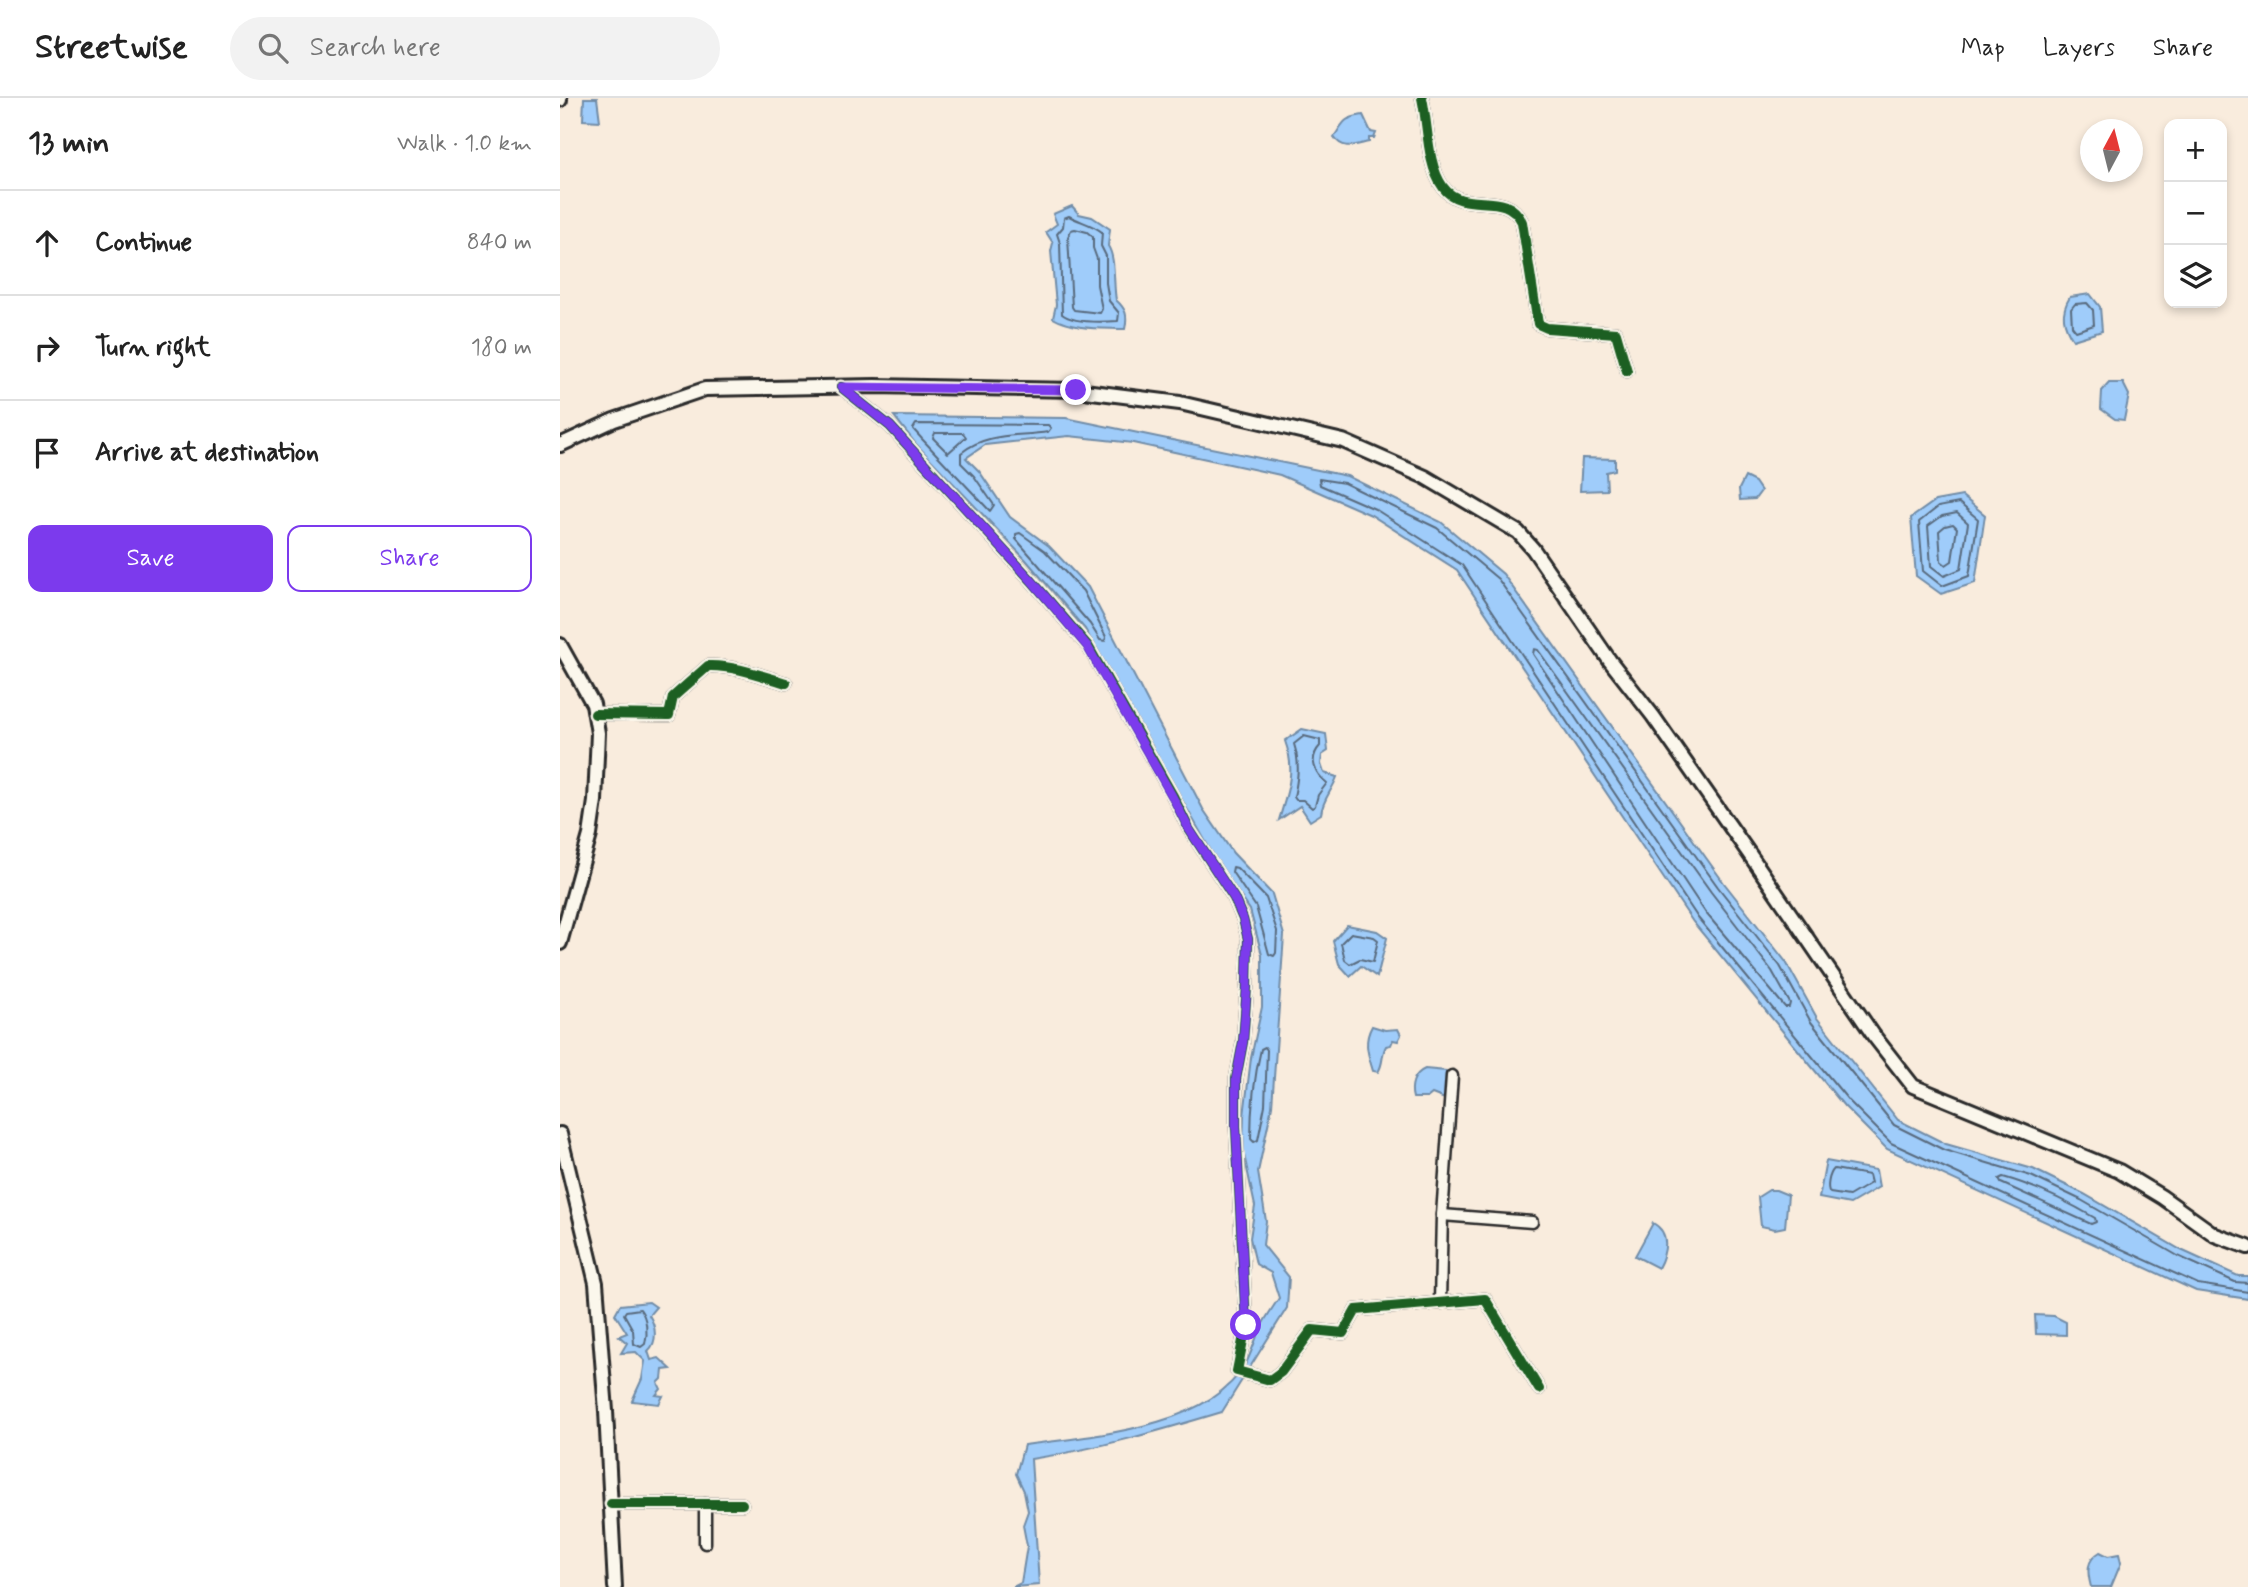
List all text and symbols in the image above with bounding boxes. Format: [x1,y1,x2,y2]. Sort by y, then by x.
search box [230,17,720,80]
text: Streetwise [35,26,188,70]
icon: search [254,29,292,67]
text: Search here [310,31,441,65]
text: Map [1961,33,2005,64]
text: Layers [2043,33,2115,64]
text: Share [2153,33,2213,64]
north arrow [2080,119,2143,182]
map controls [2164,119,2227,308]
button: + [2164,119,2227,182]
text: 13 min [28,124,110,163]
text: Walk · 1.0 km [397,129,532,159]
button: − [2164,182,2227,245]
icon: ahead [28,224,66,262]
text: Continue [95,226,192,260]
text: 840 m [467,228,532,258]
button: layers [2164,245,2227,308]
icon: right [28,329,66,367]
text: Turn right [95,331,211,365]
text: 180 m [471,333,532,363]
route end [1060,374,1091,405]
icon: arrive [28,434,66,472]
text: Arrive at destination [95,436,319,470]
button: Save [28,525,273,592]
button: Share [287,525,532,592]
route start [1230,1309,1261,1340]

